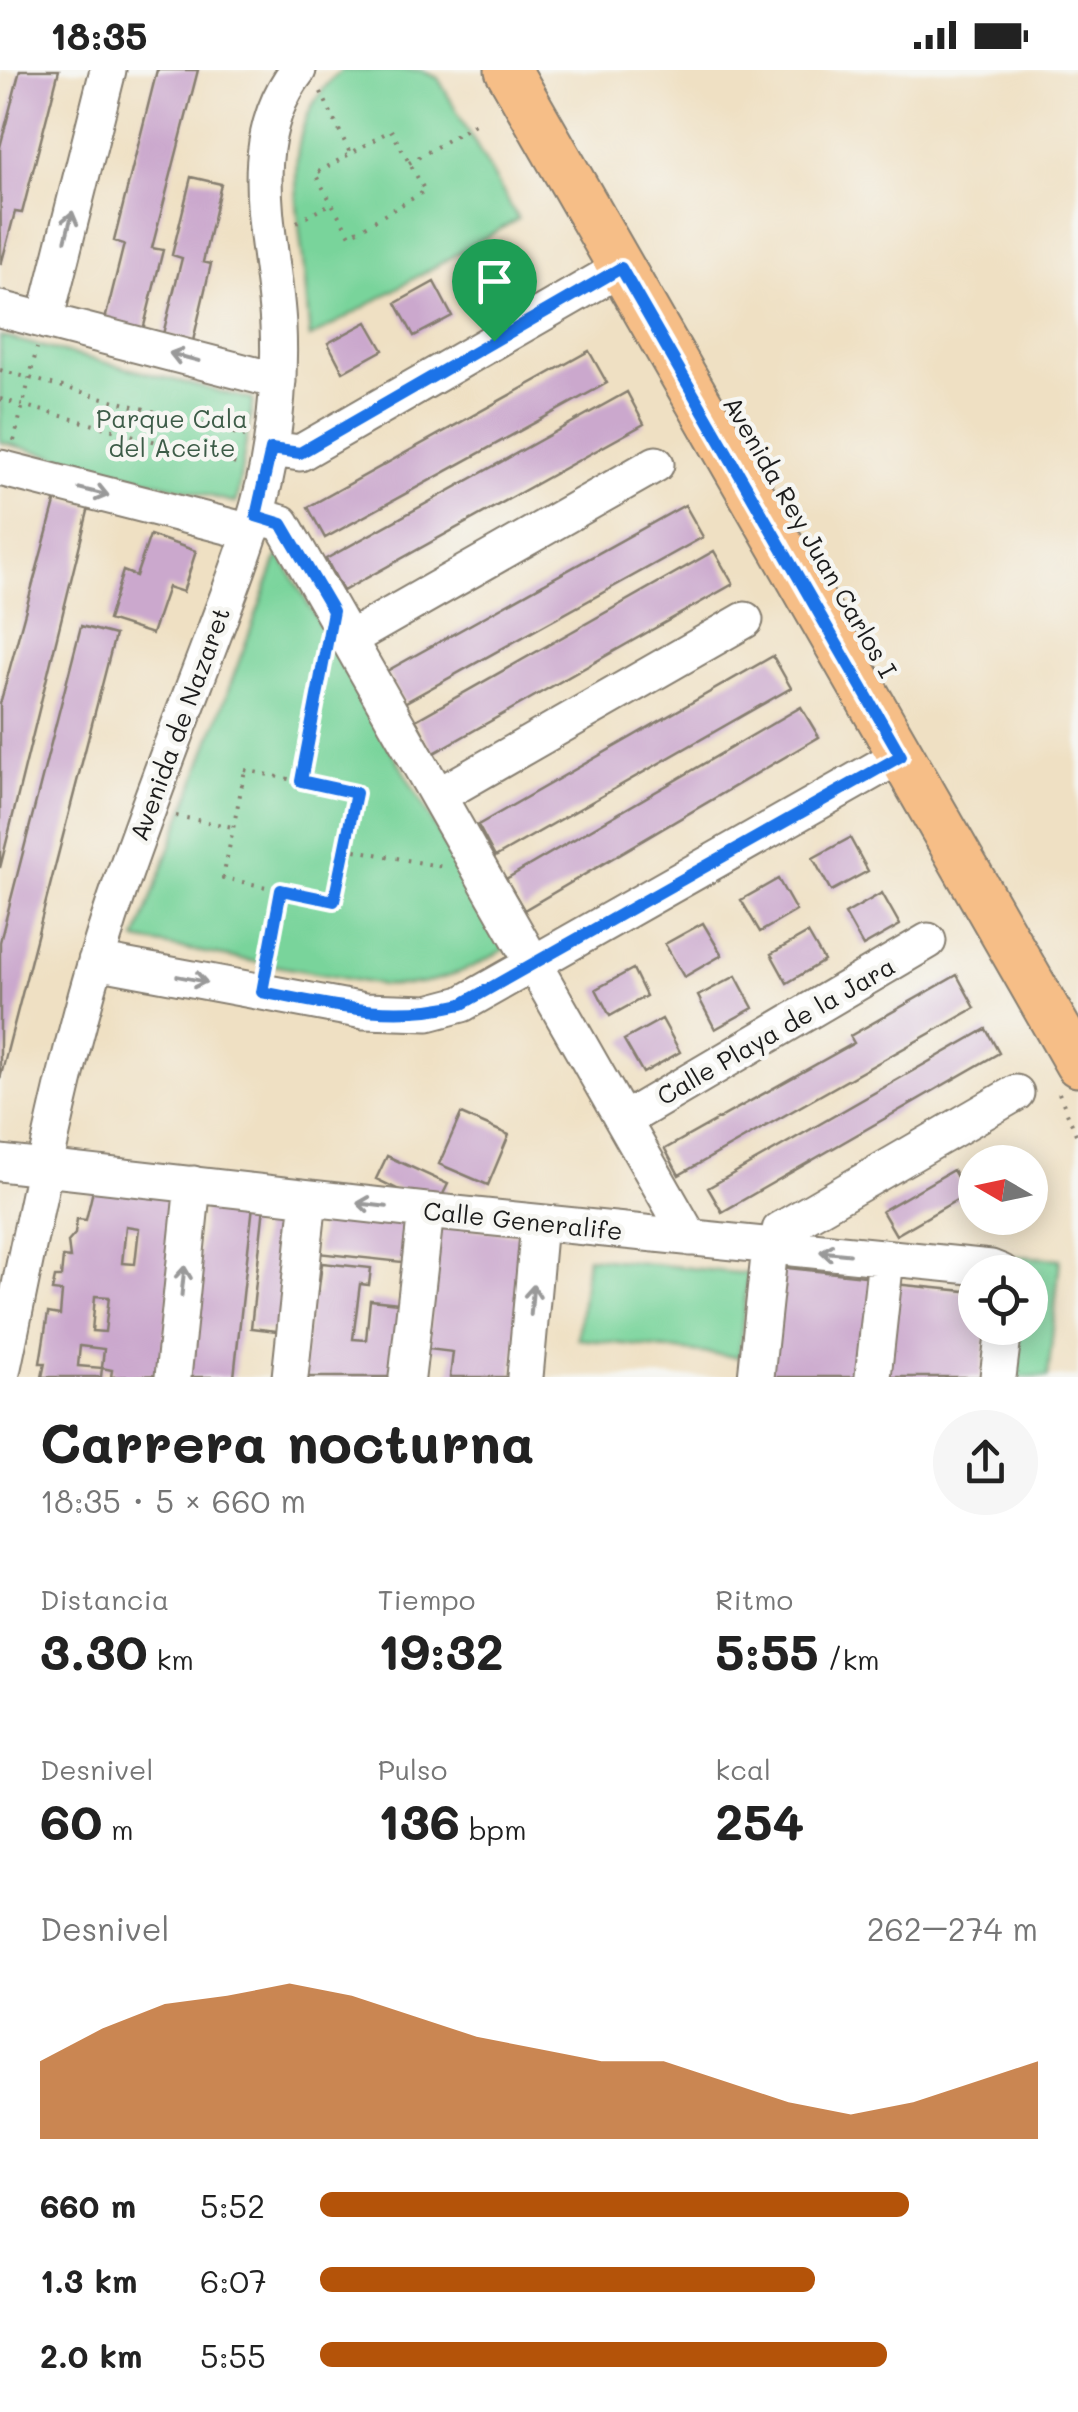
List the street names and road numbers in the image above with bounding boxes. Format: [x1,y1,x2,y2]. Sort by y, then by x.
street label: Avenida Rey Juan Carlos I [716,390,905,684]
street label: Avenida de Nazaret [122,602,236,845]
street label: Calle Playa de la Jara [651,949,901,1112]
street label: Calle Generalife [422,1194,624,1246]

